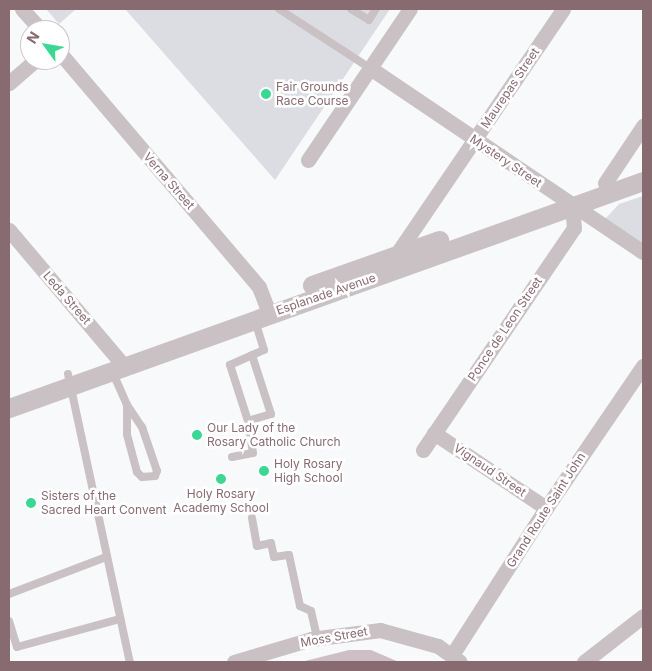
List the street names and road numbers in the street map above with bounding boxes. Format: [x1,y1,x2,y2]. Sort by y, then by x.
street label: Maurepas Street [478,45,542,131]
street label: Mystery Street [467,132,545,190]
street label: Verna Street [140,150,198,212]
street label: Leda Street [40,269,94,327]
street label: Esplanade Avenue [274,270,378,318]
street label: Ponce de Leon Street [465,274,545,384]
street label: Vignaud Street [451,441,529,499]
street label: Grand Route Saint John [503,450,589,570]
street label: Moss Street [299,624,369,650]

